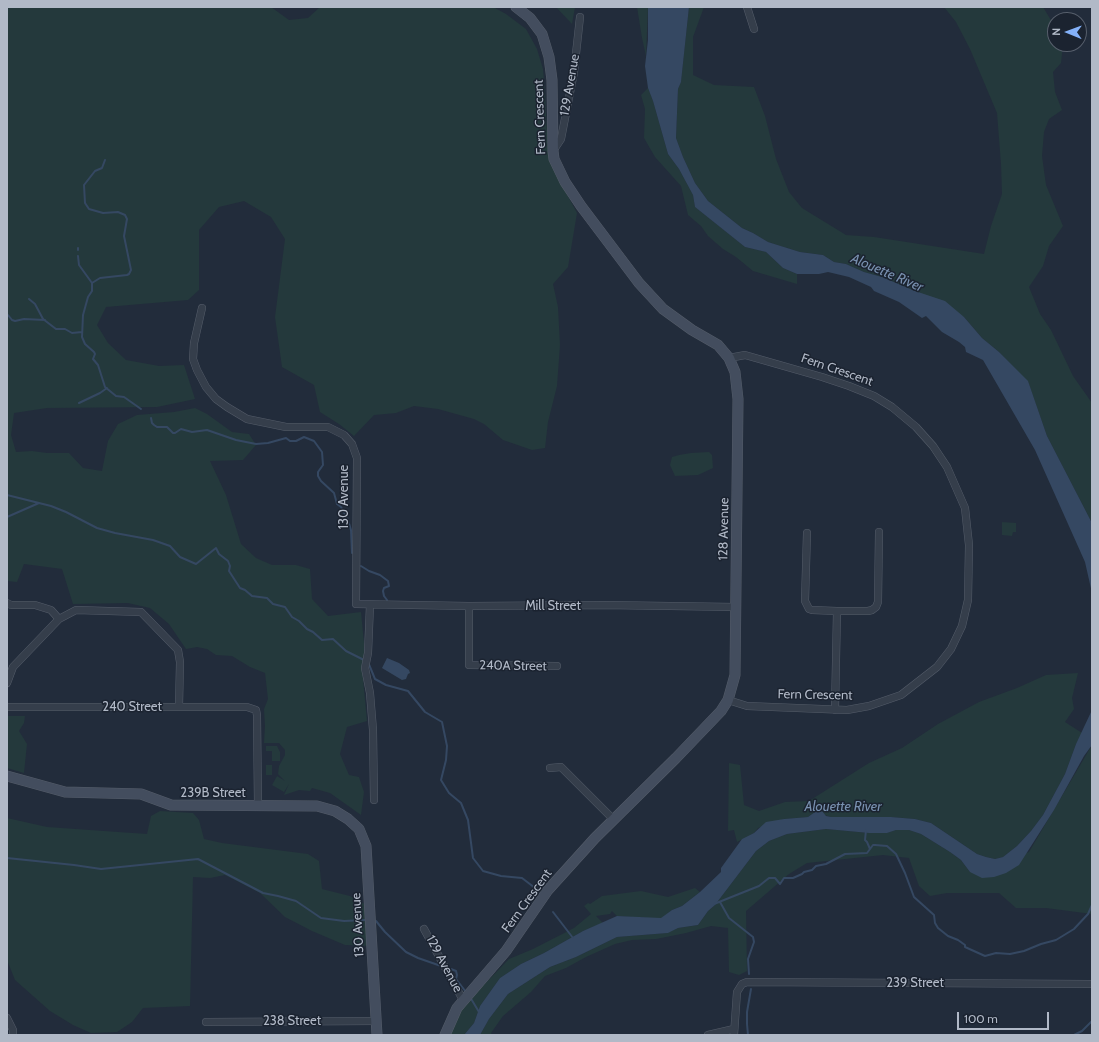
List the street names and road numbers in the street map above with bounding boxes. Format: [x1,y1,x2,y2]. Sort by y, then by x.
street label: 129 Avenue [557,53,583,117]
street label: Fern Crescent [531,79,549,155]
street label: Fern Crescent [799,350,875,390]
street label: 130 Avenue [336,465,352,529]
street label: 128 Avenue [716,497,732,561]
street label: Mill Street [525,598,581,614]
street label: 240A Street [479,658,547,674]
street label: Fern Crescent [777,687,853,703]
street label: 240 Street [102,699,162,715]
street label: 239B Street [180,785,246,801]
street label: Fern Crescent [499,866,555,936]
street label: 130 Avenue [349,892,367,958]
street label: 129 Avenue [422,933,466,995]
street label: 239 Street [886,975,944,991]
street label: 238 Street [263,1013,321,1029]

